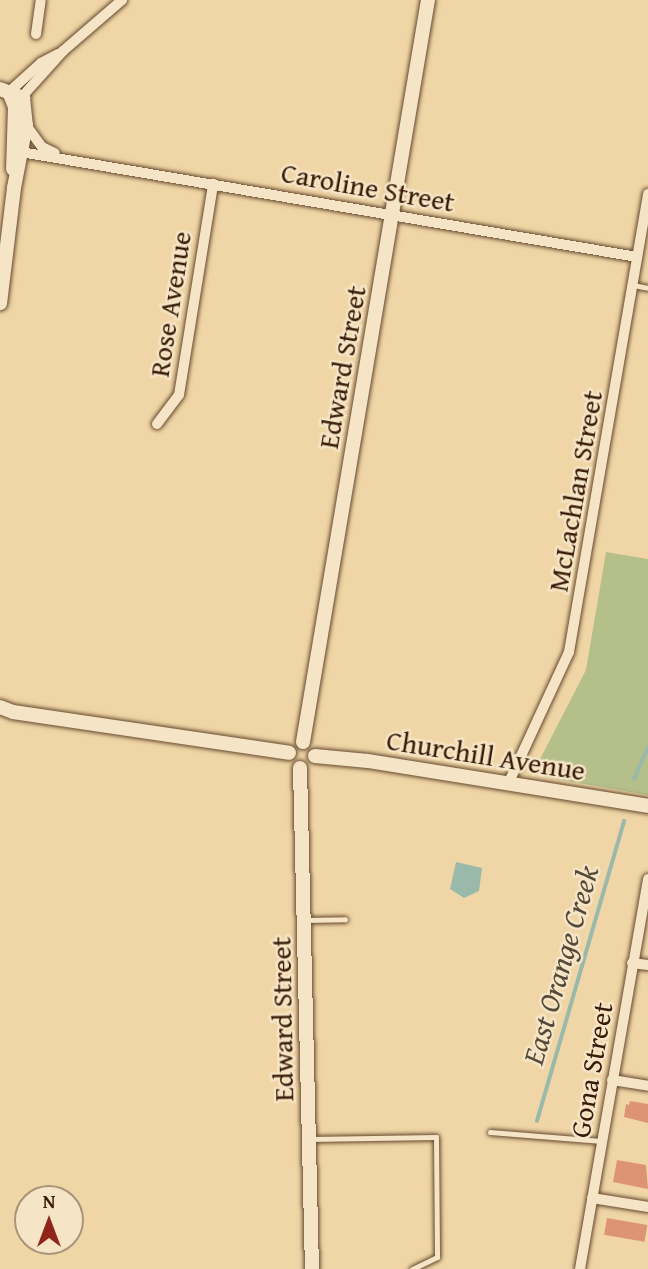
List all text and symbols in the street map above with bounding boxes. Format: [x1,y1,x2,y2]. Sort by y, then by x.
street label: Caroline Street [279,155,457,219]
street label: Rose Avenue [142,229,198,379]
street label: Edward Street [311,283,373,451]
street label: McLachlan Street [541,388,609,594]
street label: Churchill Avenue [384,723,588,787]
water label: East Orange Creek [514,862,606,1068]
street label: Edward Street [264,936,300,1102]
street label: Gona Street [563,1000,619,1140]
north arrow [14,1185,84,1255]
text: N [43,1187,55,1215]

